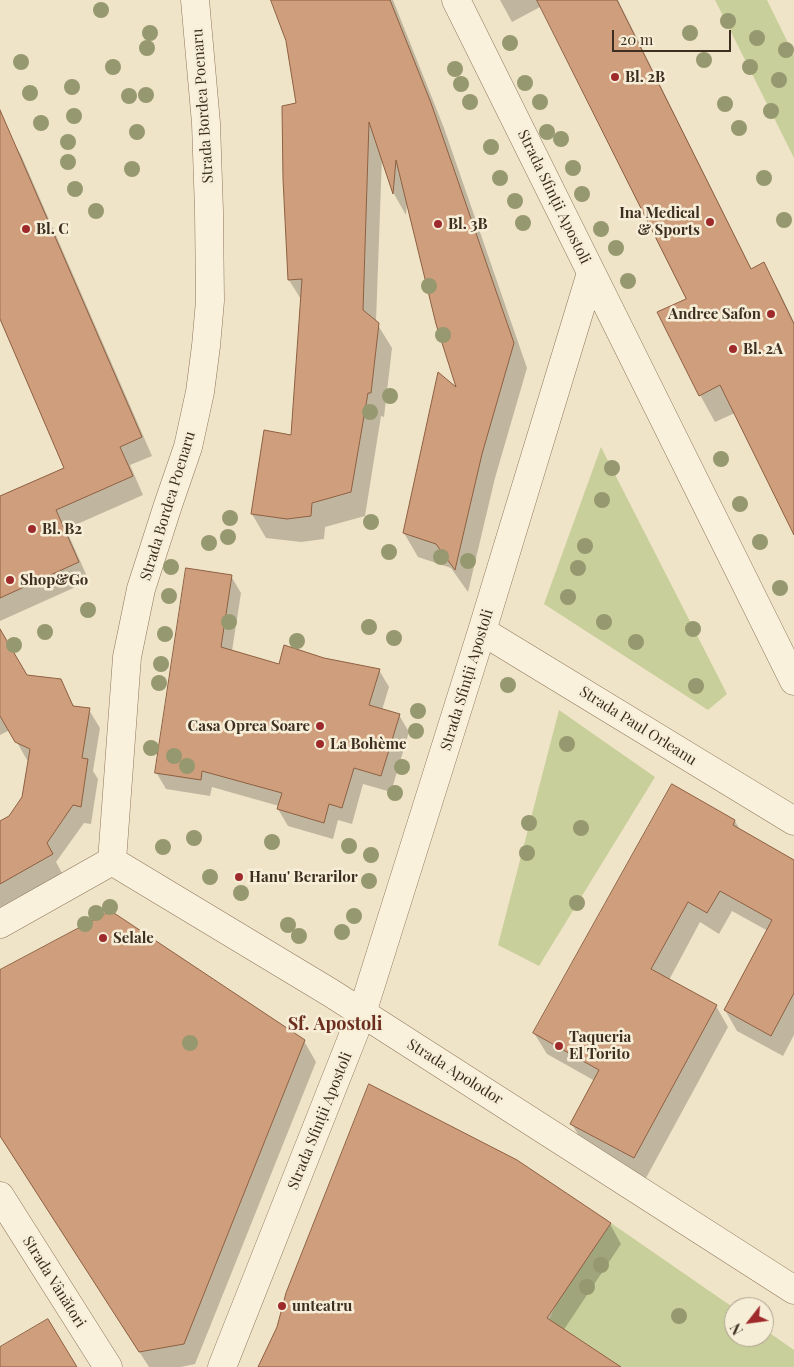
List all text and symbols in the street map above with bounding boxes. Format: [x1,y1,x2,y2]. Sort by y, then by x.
scale bar [614,20,733,52]
street label: Strada Bordea Poenaru [189,28,217,184]
text: 20 m [620,29,653,49]
place label: Bl. 2B [625,68,665,86]
marker: Bl. 2B [609,71,621,83]
street label: Strada Sfinții Apostoli [514,127,594,267]
place label: Ina Medical & Sports [619,204,700,239]
place label: Bl. 3B [448,215,488,233]
marker: Ina Medical & Sports [704,216,716,228]
marker: Bl. 3B [432,218,444,230]
place label: Bl. C [36,220,69,238]
marker: Bl. C [20,223,32,235]
place label: Andree Safon [668,305,761,323]
marker: Andree Safon [765,308,777,320]
place label: Bl. 2A [743,340,783,358]
marker: Bl. 2A [727,343,739,355]
street label: Strada Bordea Poenaru [137,429,199,583]
place label: Bl. B2 [42,520,82,538]
marker: Bl. B2 [26,523,38,535]
place label: Shop&Go [20,571,88,589]
marker: Shop&Go [4,574,16,586]
street label: Strada Sfinții Apostoli [437,607,497,753]
street label: Strada Paul Orleanu [576,683,700,769]
place label: Casa Oprea Soare [188,717,310,735]
marker: Casa Oprea Soare [314,720,326,732]
place label: La Bohème [330,735,407,753]
marker: La Bohème [314,738,326,750]
place label: Hanu' Berarilor [249,868,358,886]
marker: Hanu' Berarilor [233,871,245,883]
place label: Selale [113,929,154,947]
marker: Selale [97,932,109,944]
district label: Sf. Apostoli [288,1013,382,1035]
place label: Taqueria El Torito [569,1028,631,1063]
street label: Strada Apolodor [404,1035,506,1109]
marker: Taqueria El Torito [553,1040,565,1052]
street label: Strada Sfinții Apostoli [284,1050,356,1192]
street label: Strada Vânători [19,1233,89,1331]
place label: unteatru [292,1297,352,1315]
north arrow [724,1297,774,1347]
marker: unteatru [276,1300,288,1312]
text: N [726,1320,747,1338]

